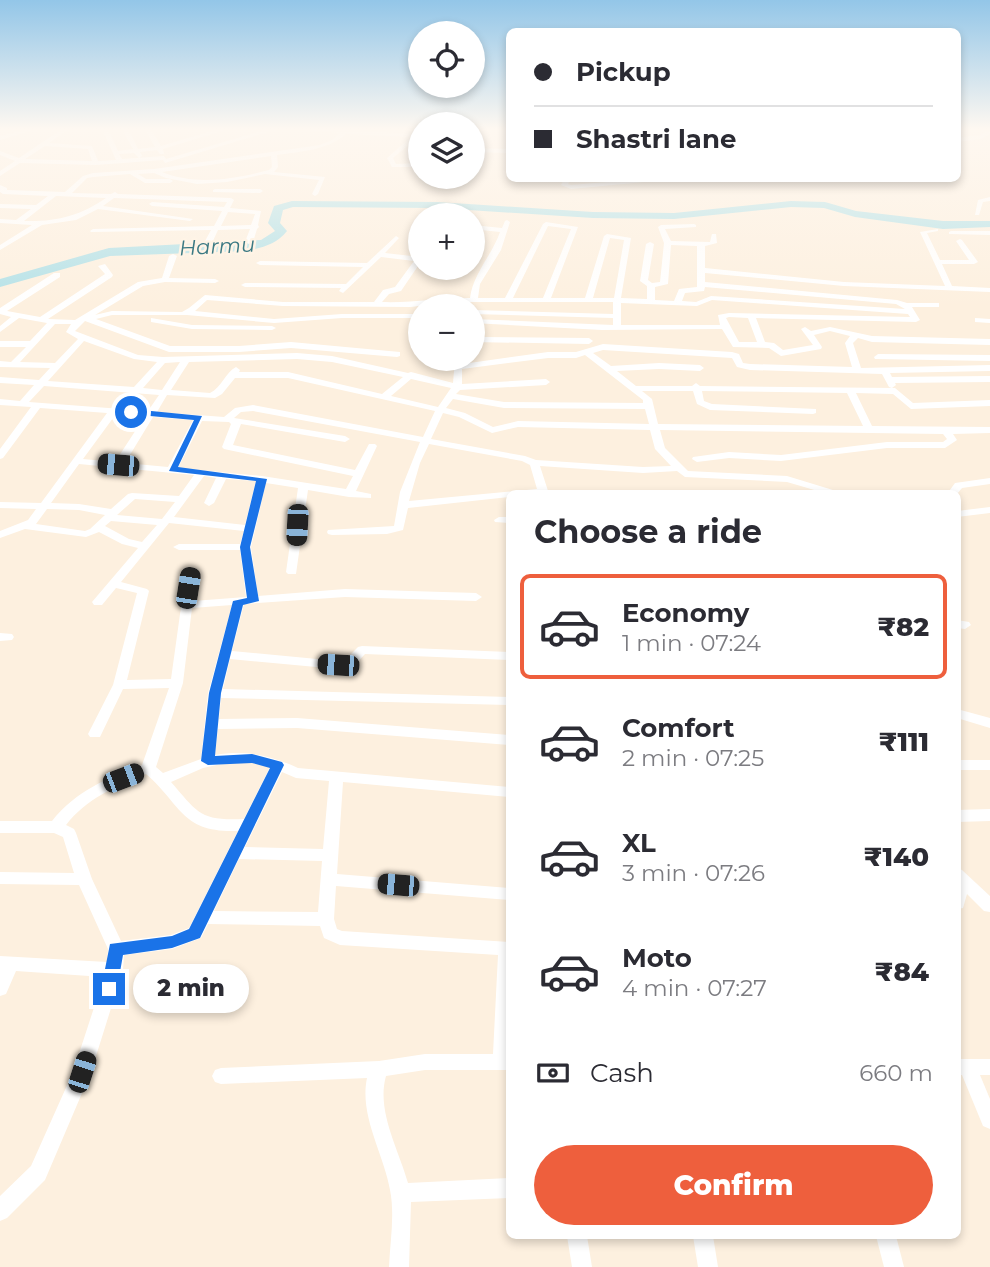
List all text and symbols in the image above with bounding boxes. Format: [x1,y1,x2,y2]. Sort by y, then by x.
map controls [408,21,485,371]
button: locate [408,21,485,98]
text: Pickup [576,56,671,88]
button: layers [408,112,485,189]
text: Shastri lane [576,123,736,155]
button: + [408,203,485,280]
water label: Harmu [178,232,256,260]
button: − [408,294,485,371]
route start [115,396,147,428]
car [97,453,140,477]
car [286,503,309,547]
text: Choose a ride [534,512,762,551]
car [175,566,202,610]
icon: car [538,595,601,658]
text: Economy [622,597,749,629]
text: ₹82 [877,611,929,643]
text: 1 min · 07:24 [622,629,761,657]
car [317,653,360,677]
icon: car [538,710,601,773]
text: Comfort [622,712,734,744]
text: ₹111 [878,726,929,758]
text: 2 min · 07:25 [622,744,764,772]
car [100,761,147,795]
icon: car [538,825,601,888]
text: XL [622,827,656,859]
text: ₹140 [863,841,929,873]
text: 3 min · 07:26 [622,859,765,887]
car [377,873,420,897]
icon: car [538,940,601,1003]
text: Moto [622,942,692,974]
text: ₹84 [875,956,929,988]
callout: 2 min [134,964,249,1014]
route end [93,973,125,1005]
text: 2 min [157,974,225,1002]
text: 4 min · 07:27 [622,974,767,1002]
car [66,1049,99,1095]
icon: cash [534,1054,572,1092]
text: Cash [590,1057,654,1089]
text: 660 m [859,1059,933,1087]
button: Confirm [534,1145,933,1225]

